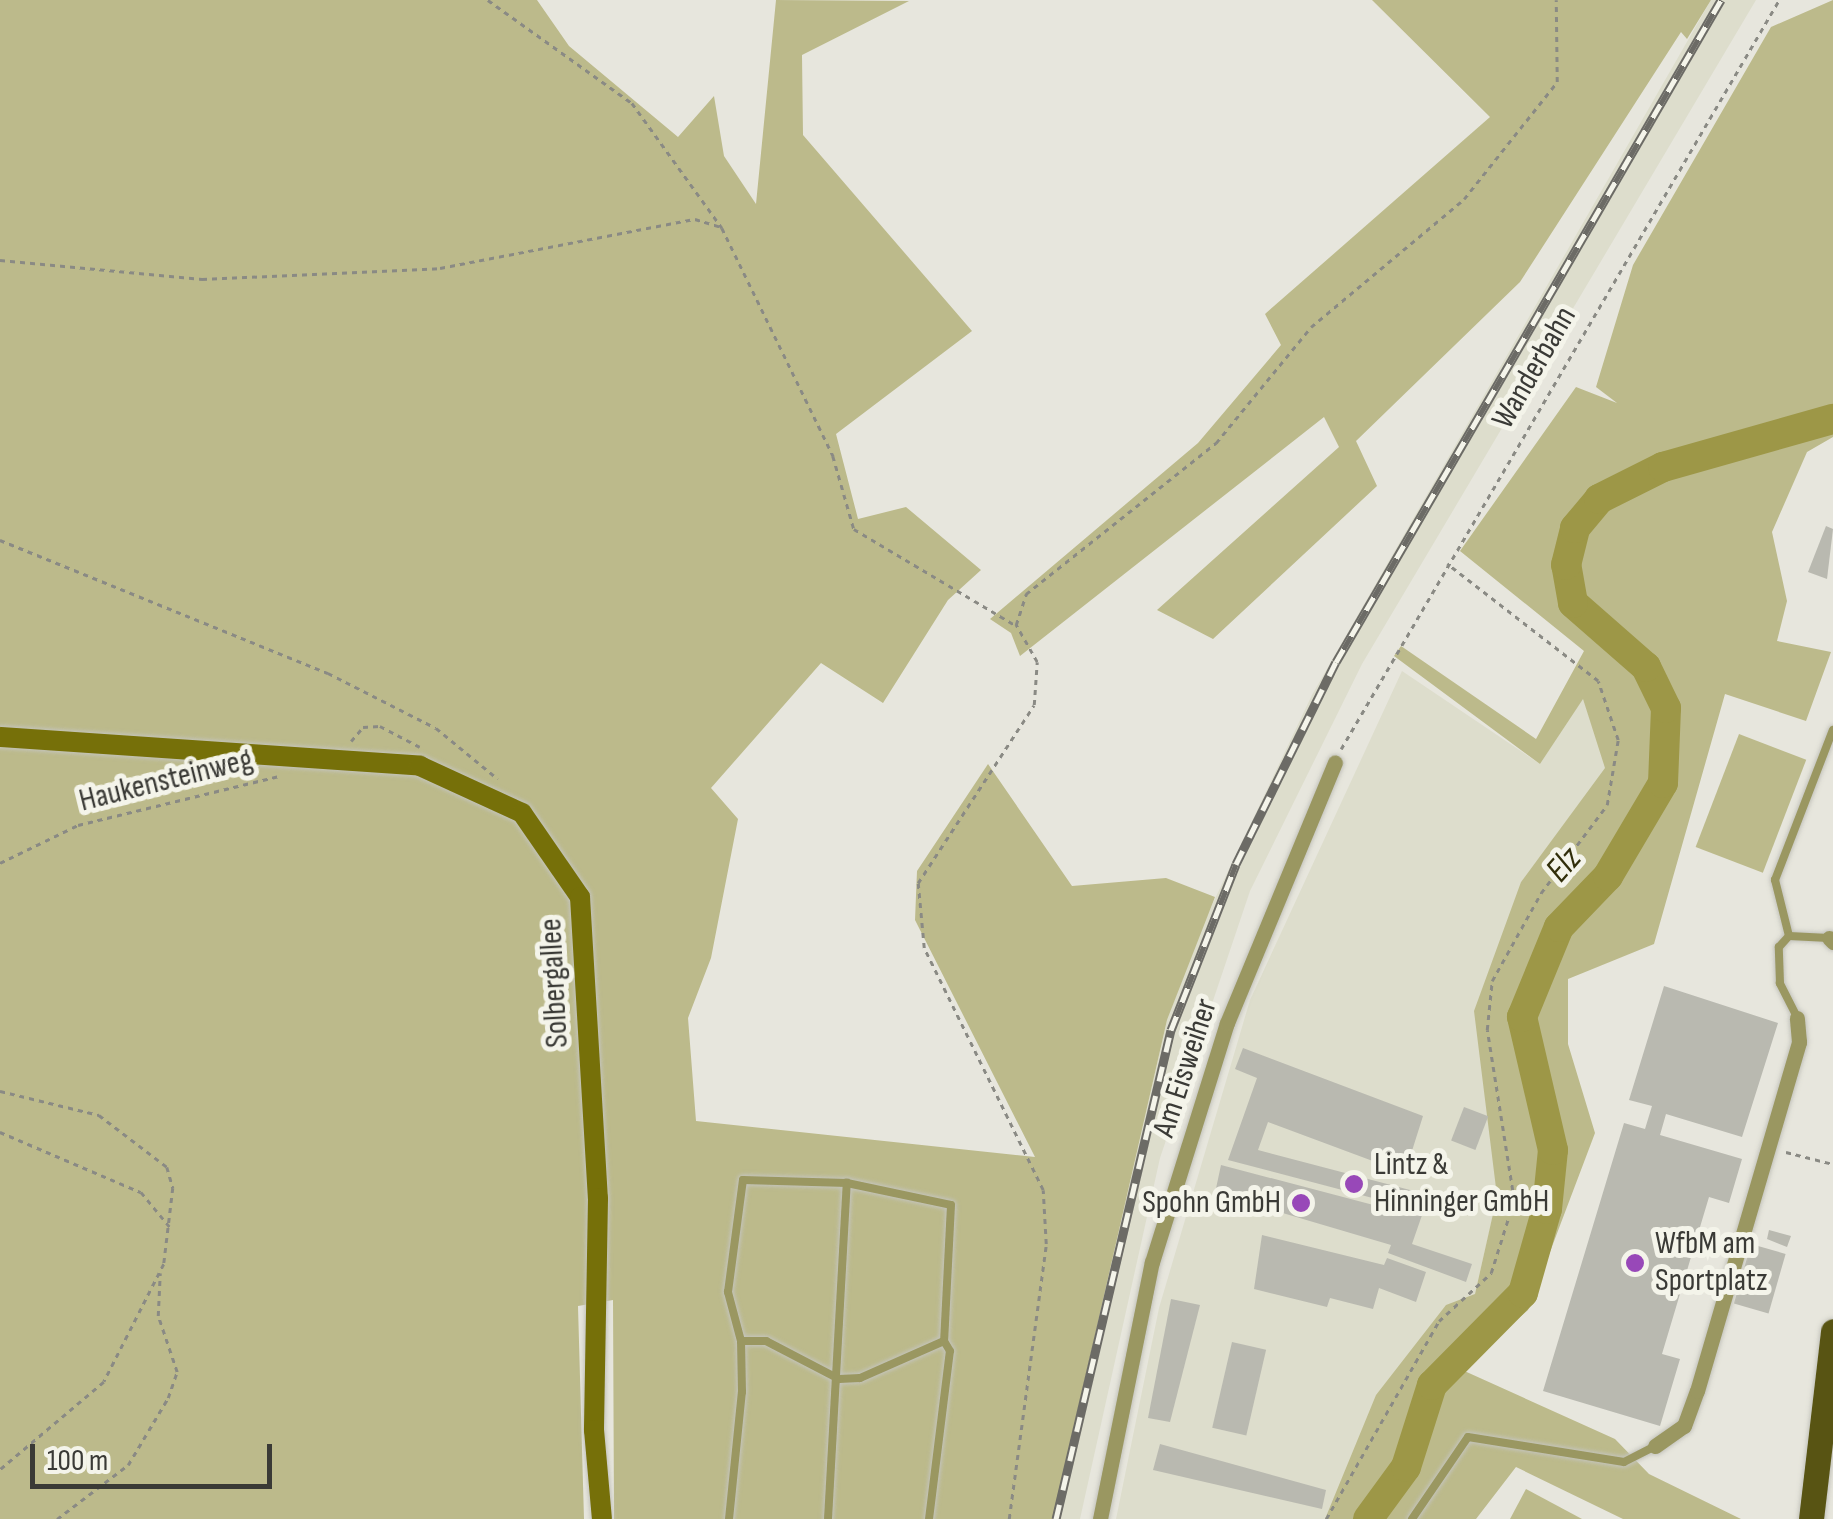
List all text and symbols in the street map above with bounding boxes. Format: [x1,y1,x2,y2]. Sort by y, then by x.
street label: Wanderbahn [1485,300,1585,436]
street label: Haukensteinweg [75,741,257,821]
water label: Elz [1537,839,1591,891]
street label: Solbergallee [532,917,578,1049]
street label: Am Eisweiher [1146,994,1226,1142]
place label: Lintz & Hinninger GmbH [1374,1147,1549,1222]
marker: Lintz & Hinninger GmbH [1343,1173,1365,1195]
place label: Spohn GmbH [1142,1184,1281,1222]
marker: Spohn GmbH [1290,1192,1312,1214]
place label: WfbM am Sportplatz [1655,1226,1768,1301]
marker: WfbM am Sportplatz [1624,1252,1646,1274]
scale bar [35,1424,278,1486]
text: 100 m [47,1443,108,1479]

